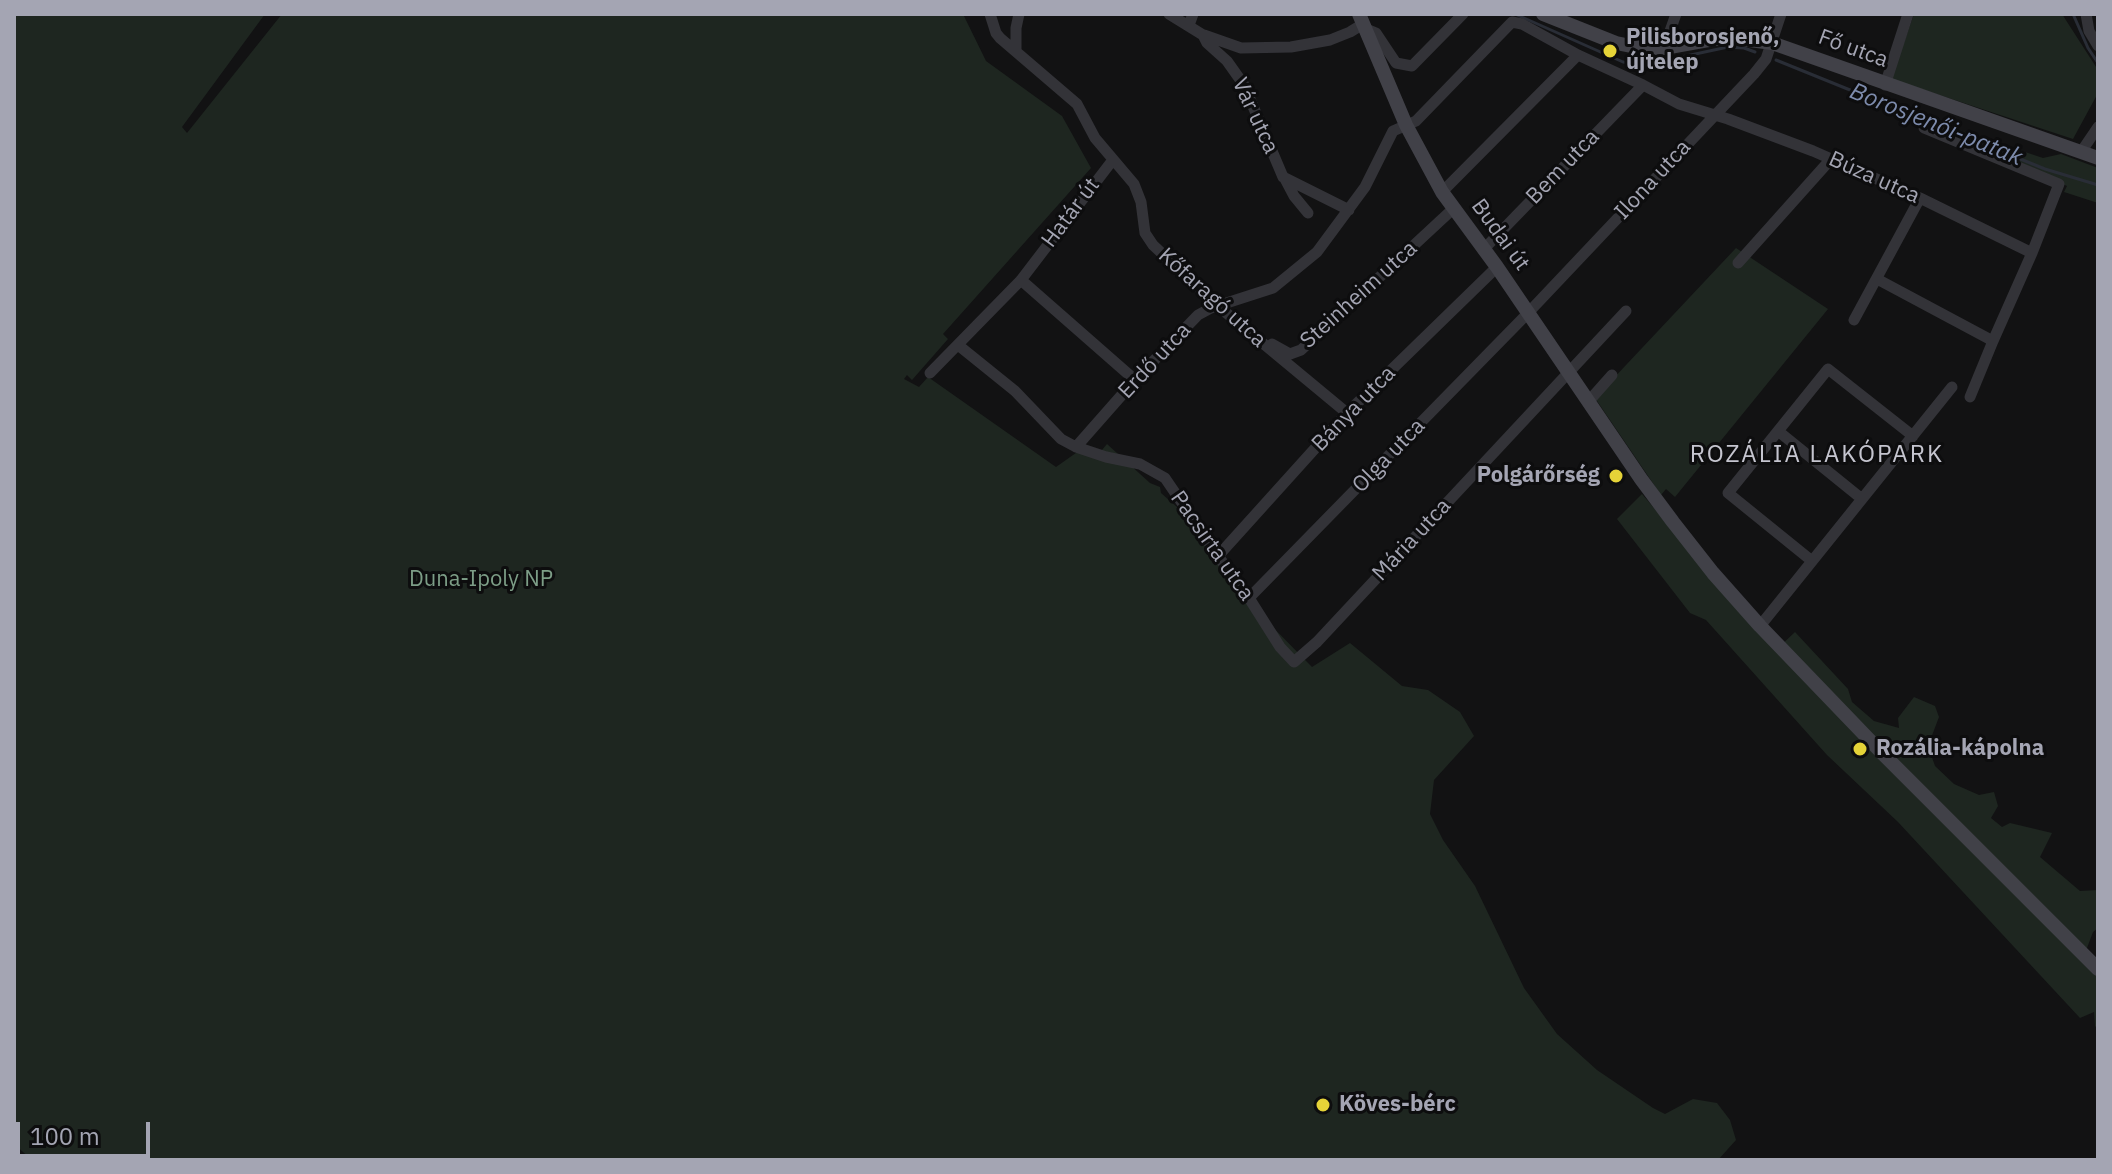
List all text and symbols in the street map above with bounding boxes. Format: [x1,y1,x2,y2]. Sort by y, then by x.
street label: Fő utca [1815,24,1891,74]
place label: Pilisborosjenő, újtelep [1626,25,1779,76]
marker: Pilisborosjenő, újtelep [1601,42,1619,60]
street label: Vár utca [1226,74,1284,158]
water label: Borosjenői-patak [1846,77,2026,173]
street label: Bem utca [1521,124,1605,210]
street label: Ilona utca [1609,135,1697,225]
street label: Búza utca [1824,146,1924,210]
street label: Határ út [1036,173,1106,253]
street label: Budai út [1465,194,1535,276]
street label: Steinheim utca [1295,236,1423,354]
street label: Kőfaragó utca [1153,243,1271,353]
street label: Erdő utca [1113,318,1197,404]
street label: Bánya utca [1307,361,1401,457]
street label: Olga utca [1347,413,1431,499]
district label: ROZÁLIA LAKÓPARK [1690,441,1944,469]
place label: Polgárőrség [1477,463,1600,489]
marker: Polgárőrség [1607,467,1625,485]
street label: Pacsirta utca [1165,486,1259,606]
street label: Mária utca [1367,493,1457,587]
park label: Duna-Ipoly NP [409,567,553,593]
place label: Rozália-kápolna [1876,736,2044,762]
marker: Rozália-kápolna [1851,740,1869,758]
place label: Köves-bérc [1339,1092,1456,1118]
marker: Köves-bérc [1314,1096,1332,1114]
scale bar [20,1106,154,1156]
text: 100 m [30,1120,100,1152]

